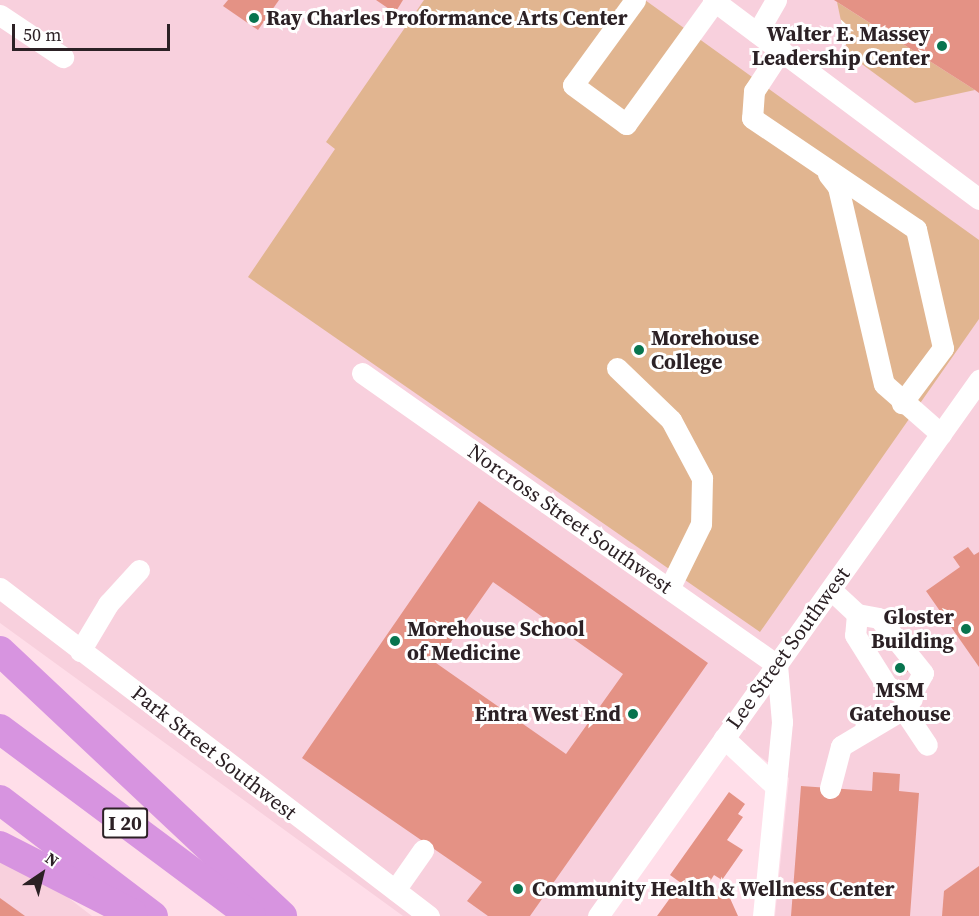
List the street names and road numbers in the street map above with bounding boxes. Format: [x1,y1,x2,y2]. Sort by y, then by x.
street label: Norcross Street Southwest [463,439,677,599]
street label: Lee Street Southwest [721,562,855,734]
street label: Park Street Southwest [126,681,302,825]
road number: I 20 [101,806,149,840]

